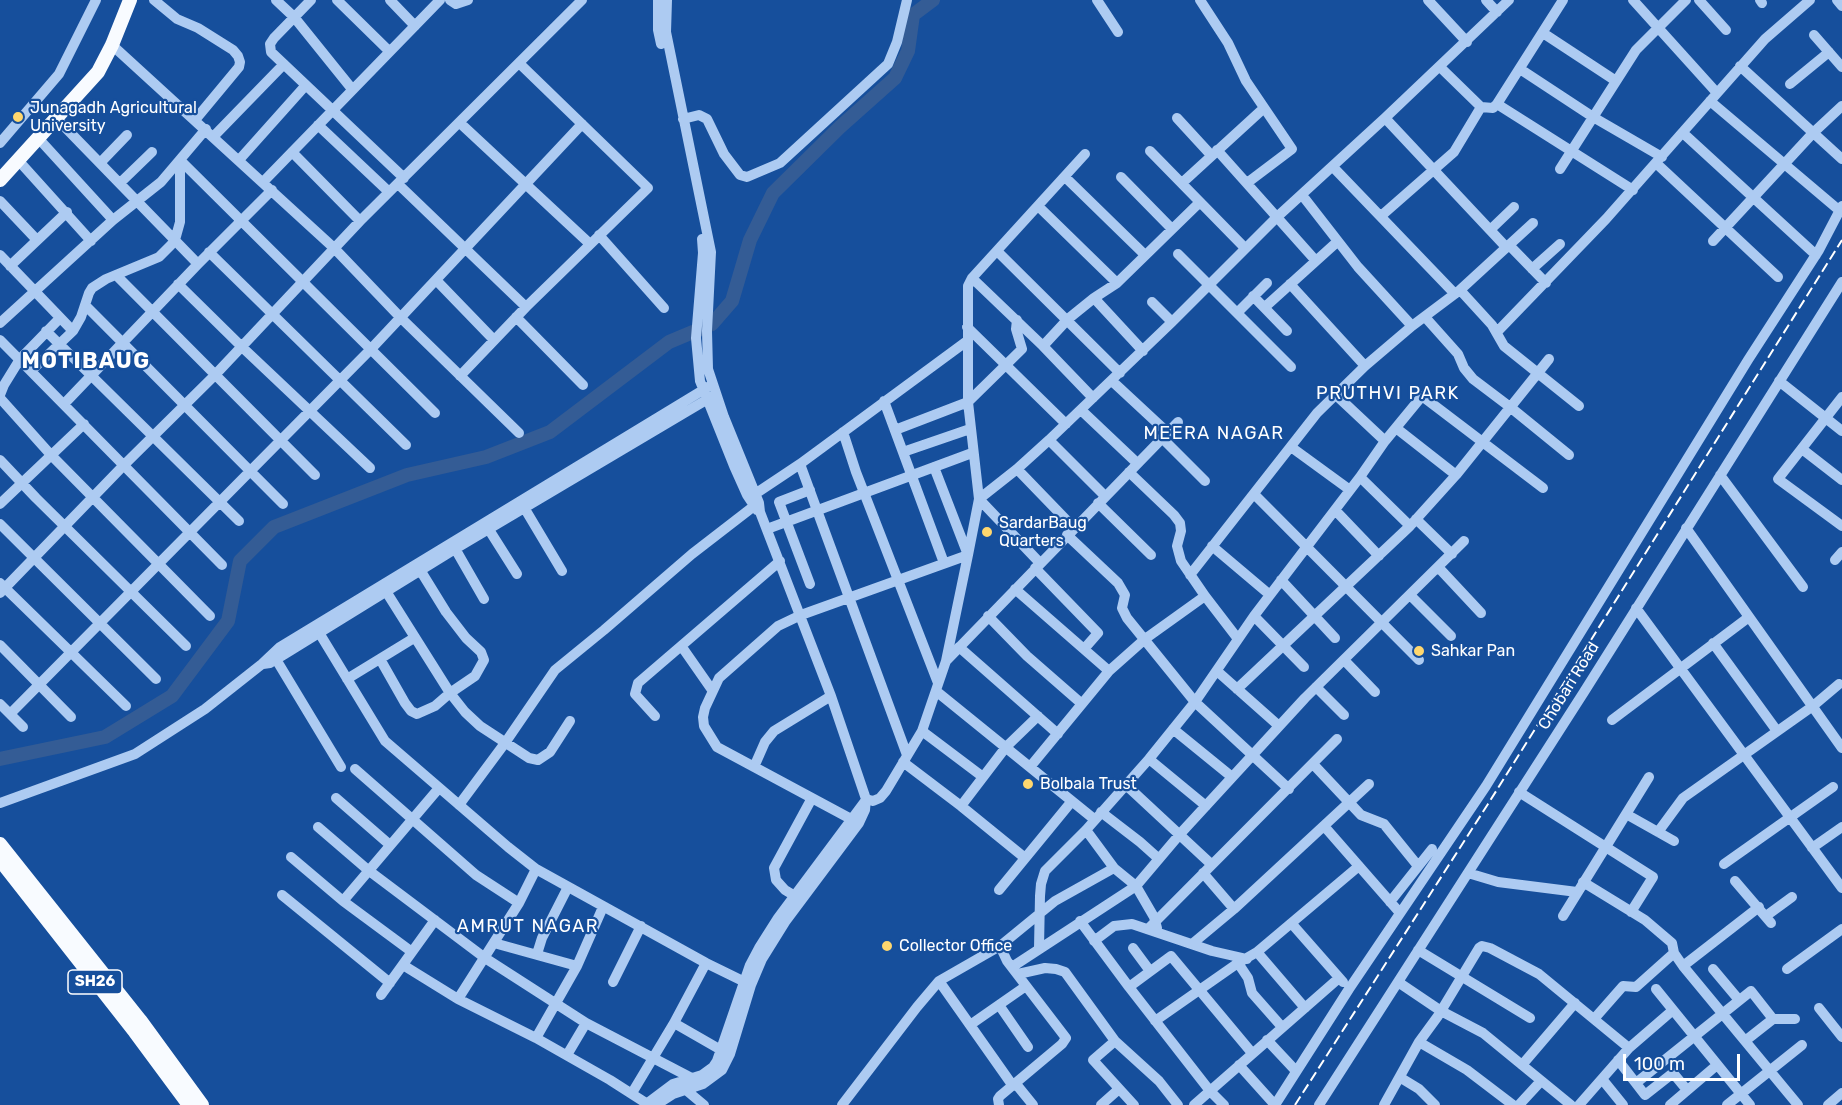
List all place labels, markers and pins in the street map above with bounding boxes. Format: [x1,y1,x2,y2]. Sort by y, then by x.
place label: Junagadh Agricultural University [30,98,197,136]
marker: Junagadh Agricultural University [11,110,25,124]
place label: SardarBaug Quarters [999,513,1087,551]
marker: SardarBaug Quarters [980,525,994,539]
place label: Sahkar Pan [1431,641,1515,661]
marker: Sahkar Pan [1412,644,1426,658]
place label: Bolbala Trust [1040,774,1137,794]
marker: Bolbala Trust [1021,777,1035,791]
place label: Collector Office [899,936,1012,956]
marker: Collector Office [880,939,894,953]

